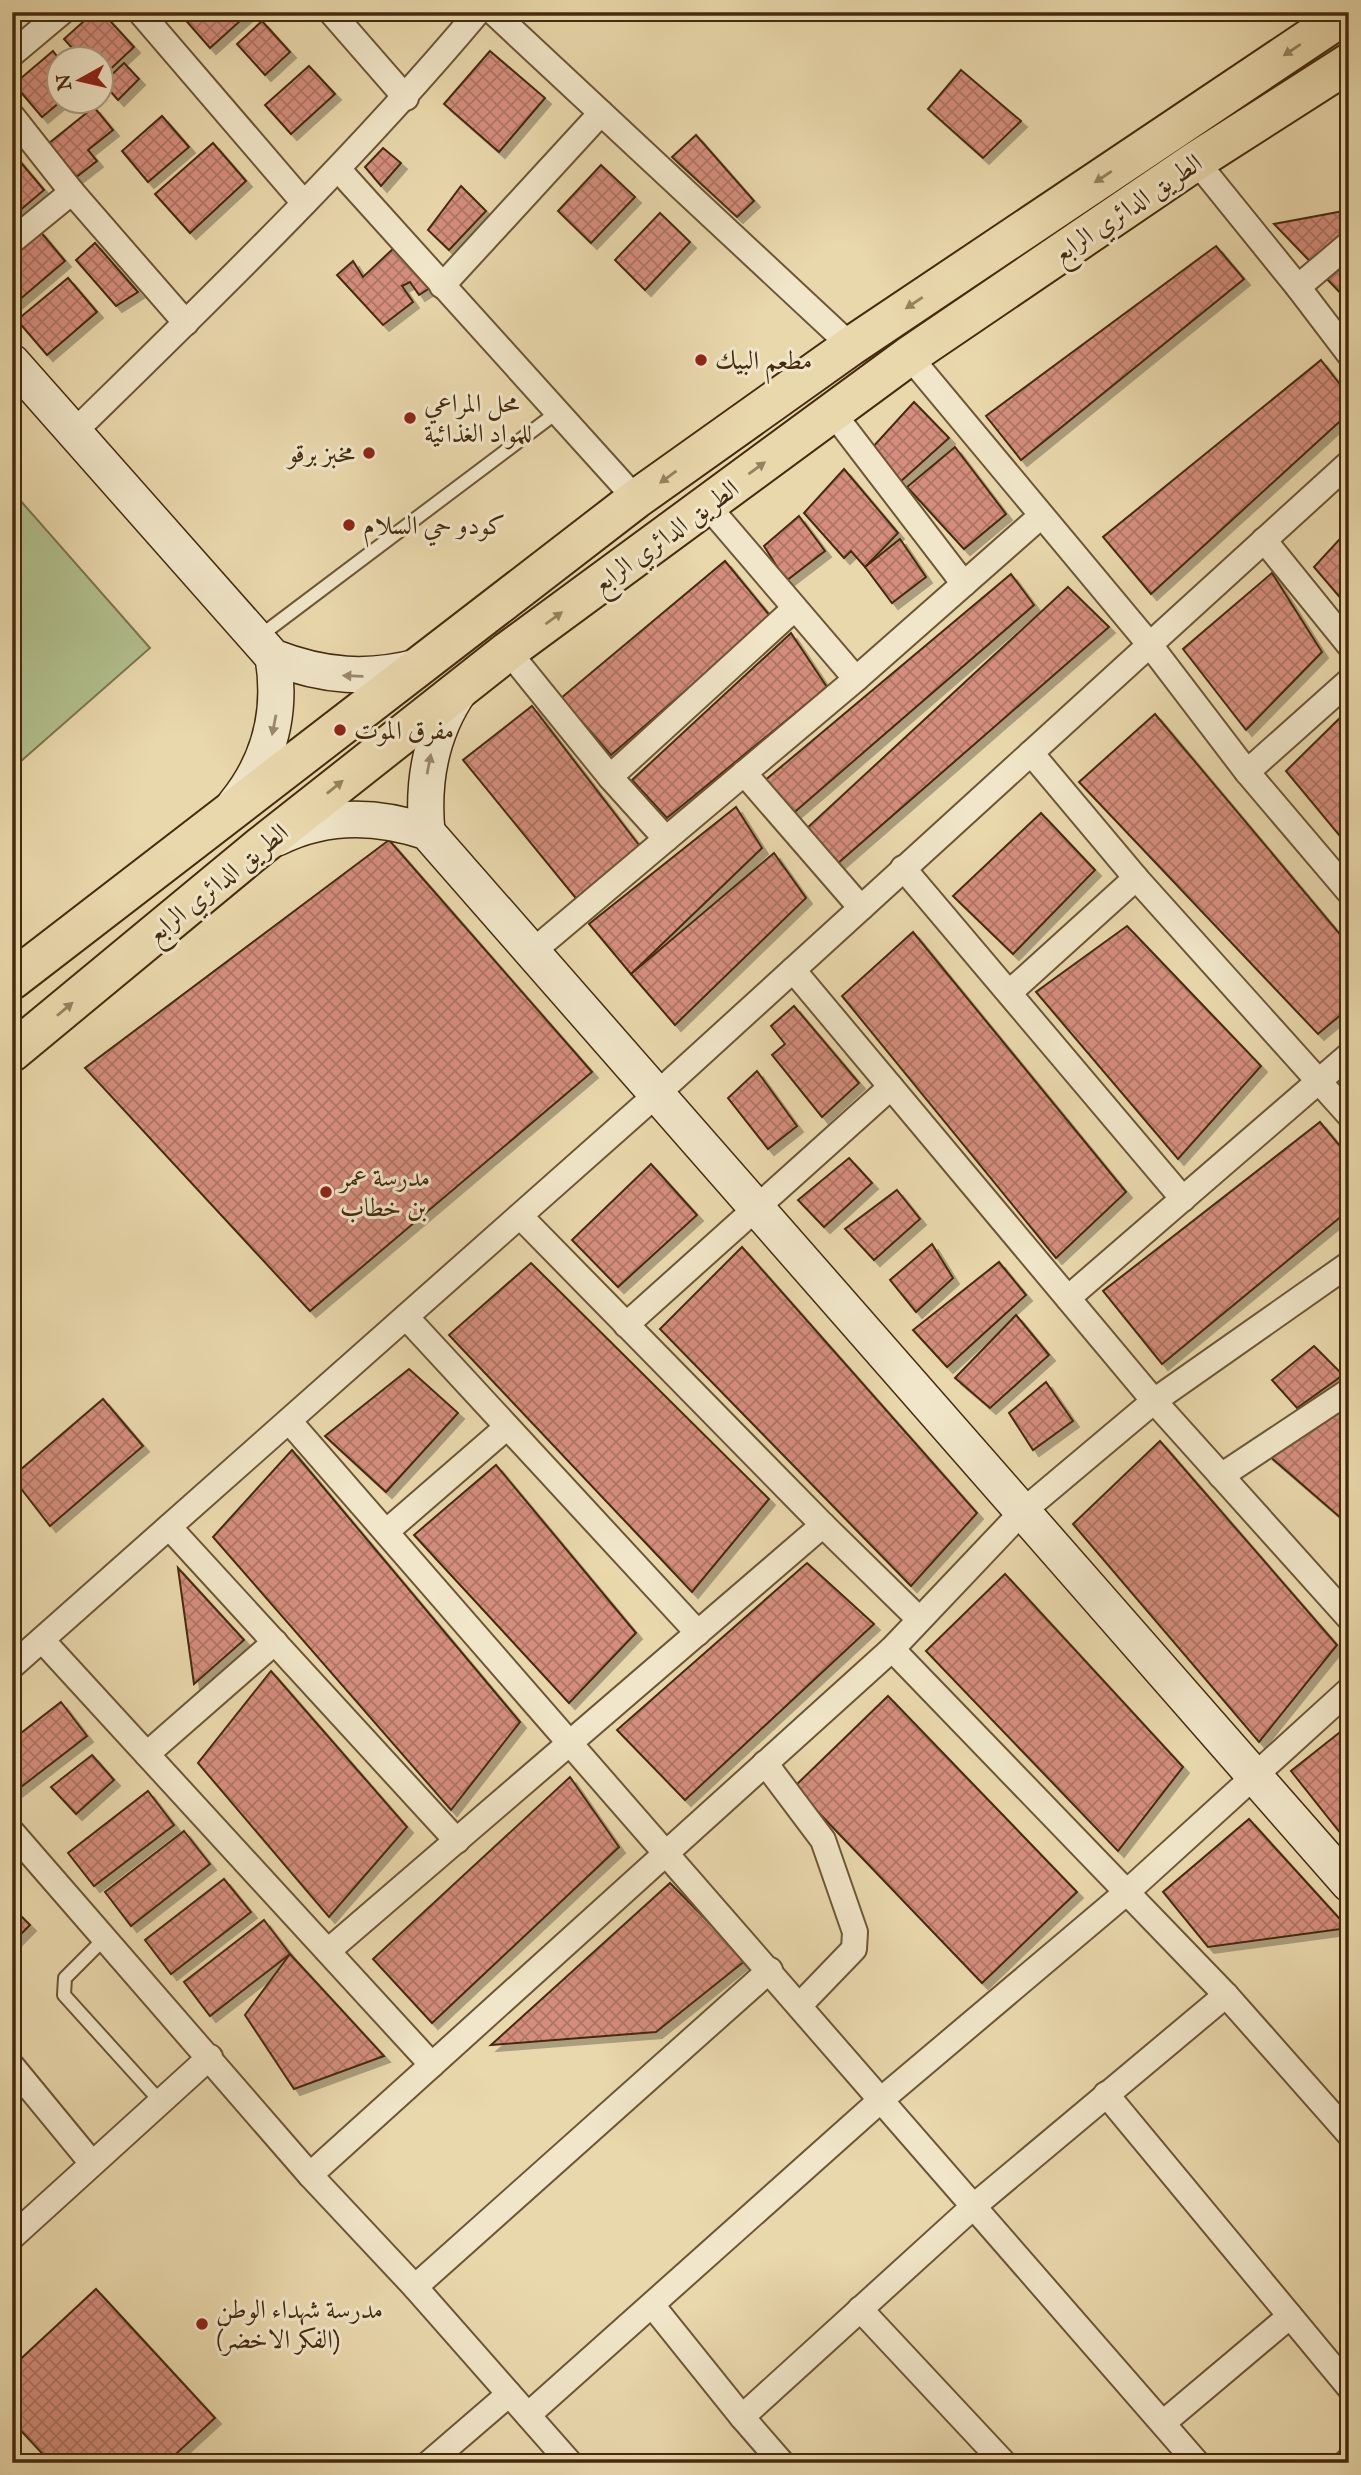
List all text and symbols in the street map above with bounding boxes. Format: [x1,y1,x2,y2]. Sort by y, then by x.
one-way arrow [1282,44,1302,57]
north arrow [46,46,116,116]
text: N [51,73,76,92]
street label: الطريق الدائري الرابع [1046,146,1212,276]
one-way arrow [1094,170,1112,184]
one-way arrow [904,297,924,310]
place label: مطعم البيك [715,344,812,385]
marker: مطعم البيك [693,352,709,368]
place label: محل المراعي للمواد الغذائية [424,387,532,450]
marker: محل المراعي للمواد الغذائية [402,410,418,426]
place label: مخبز برقو [285,437,355,470]
marker: مخبز برقو [361,445,377,461]
one-way arrow [748,462,766,476]
one-way arrow [659,469,677,483]
street label: الطريق الدائري الرابع [585,472,749,606]
place label: كودو حي السلام [363,509,505,548]
marker: كودو حي السلام [341,517,357,533]
one-way arrow [545,611,563,625]
one-way arrow [342,670,364,681]
one-way arrow [268,714,279,736]
place label: مفرق الموت [354,714,454,747]
marker: مفرق الموت [332,722,348,738]
one-way arrow [424,753,435,775]
one-way arrow [327,780,344,795]
street label: الطريق الدائري الرابع [139,816,300,956]
one-way arrow [56,1002,73,1017]
place label: مدرسة عمر بن خطاب [337,1161,430,1223]
marker: مدرسة عمر بن خطاب [318,1184,334,1200]
place label: مدرسة شهداء الوطن (الفكر الاخضر) [216,2293,383,2356]
marker: مدرسة شهداء الوطن (الفكر الاخضر) [194,2316,210,2332]

